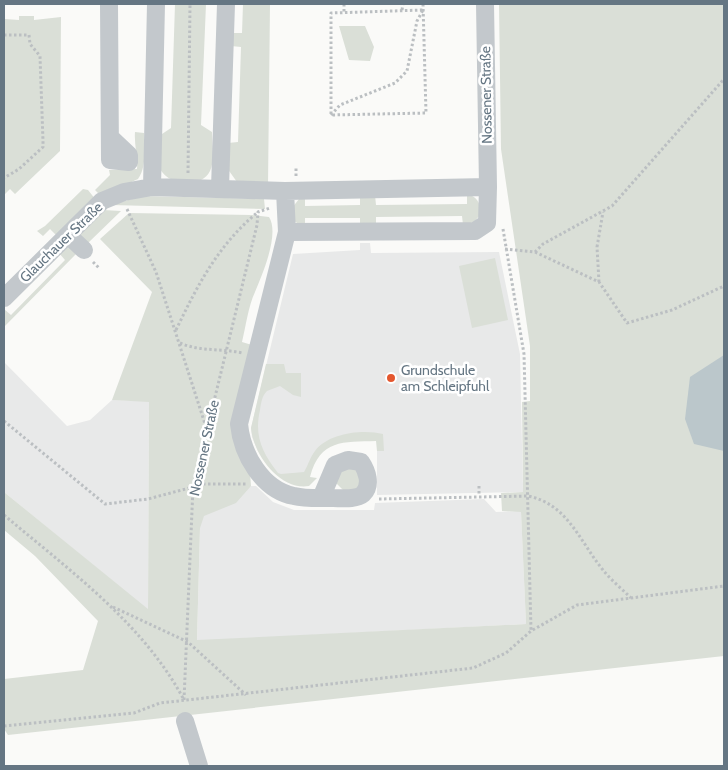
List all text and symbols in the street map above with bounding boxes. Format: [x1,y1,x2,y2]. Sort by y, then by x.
street label: Nossener Straße [476,46,496,144]
street label: Glauchauer Straße [16,198,106,286]
place label: Grundschule am Schleipfuhl [401,361,490,395]
marker: Grundschule am Schleipfuhl [385,372,397,384]
street label: Nossener Straße [185,398,223,498]

